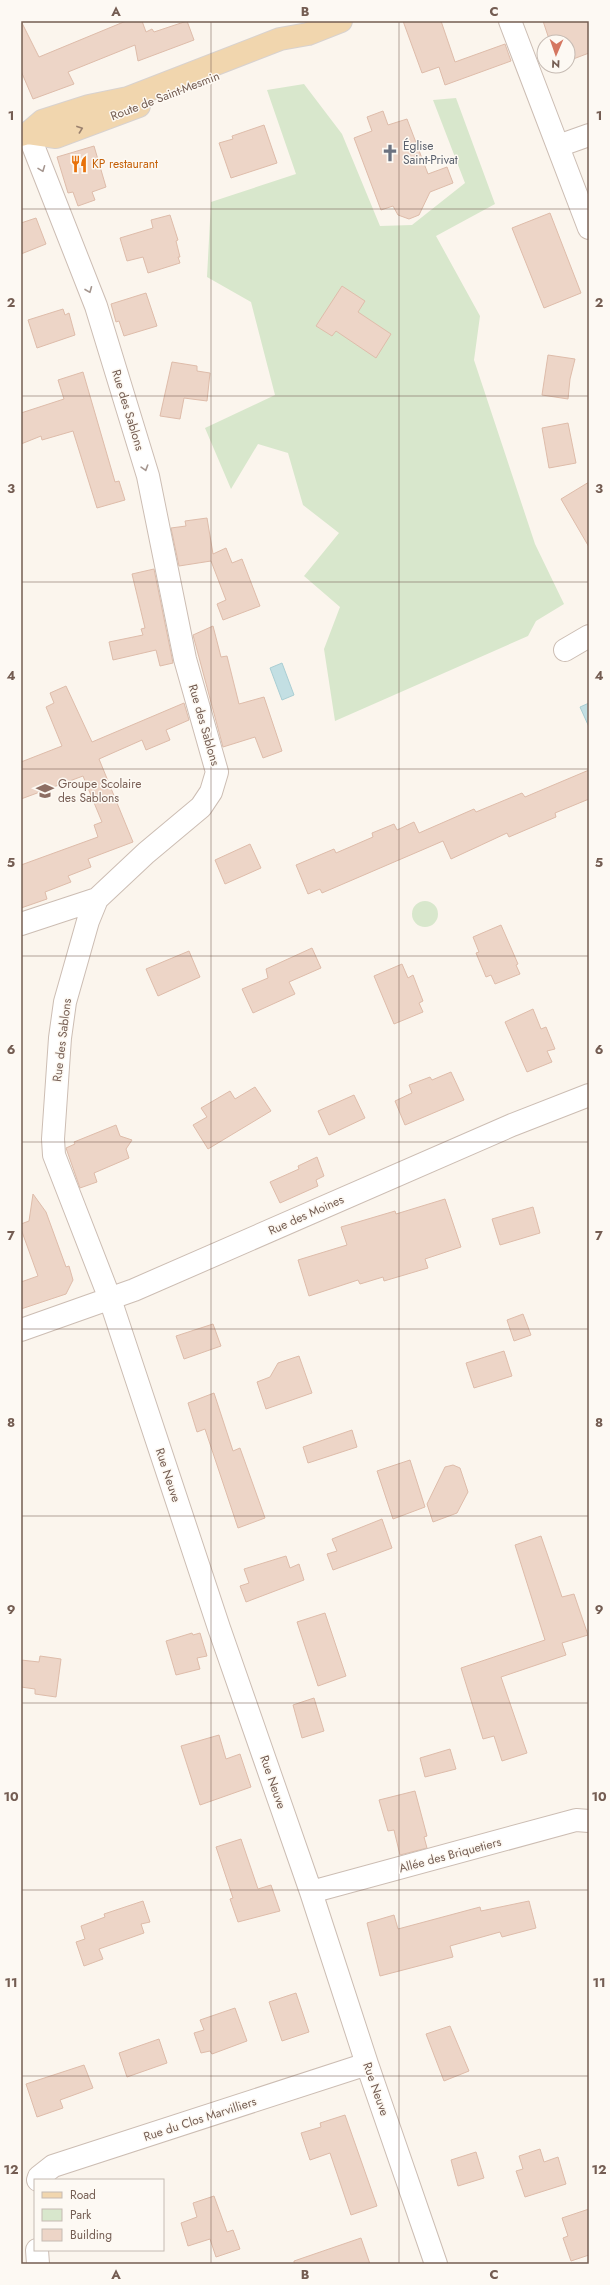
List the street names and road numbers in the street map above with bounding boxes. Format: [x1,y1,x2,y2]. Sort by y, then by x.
street label: Route de Saint-Mesmin [108,67,222,125]
street label: Rue des Sablons [107,367,149,453]
street label: Rue des Sablons [184,682,224,768]
street label: Rue des Sablons [48,997,76,1083]
street label: Rue des Moines [265,1190,347,1240]
street label: Rue Neuve [151,1446,185,1504]
street label: Rue Neuve [255,1753,291,1811]
street label: Allée des Briquetiers [397,1833,503,1877]
street label: Rue Neuve [358,2060,394,2118]
street label: Rue du Clos Marvilliers [141,2092,259,2146]

